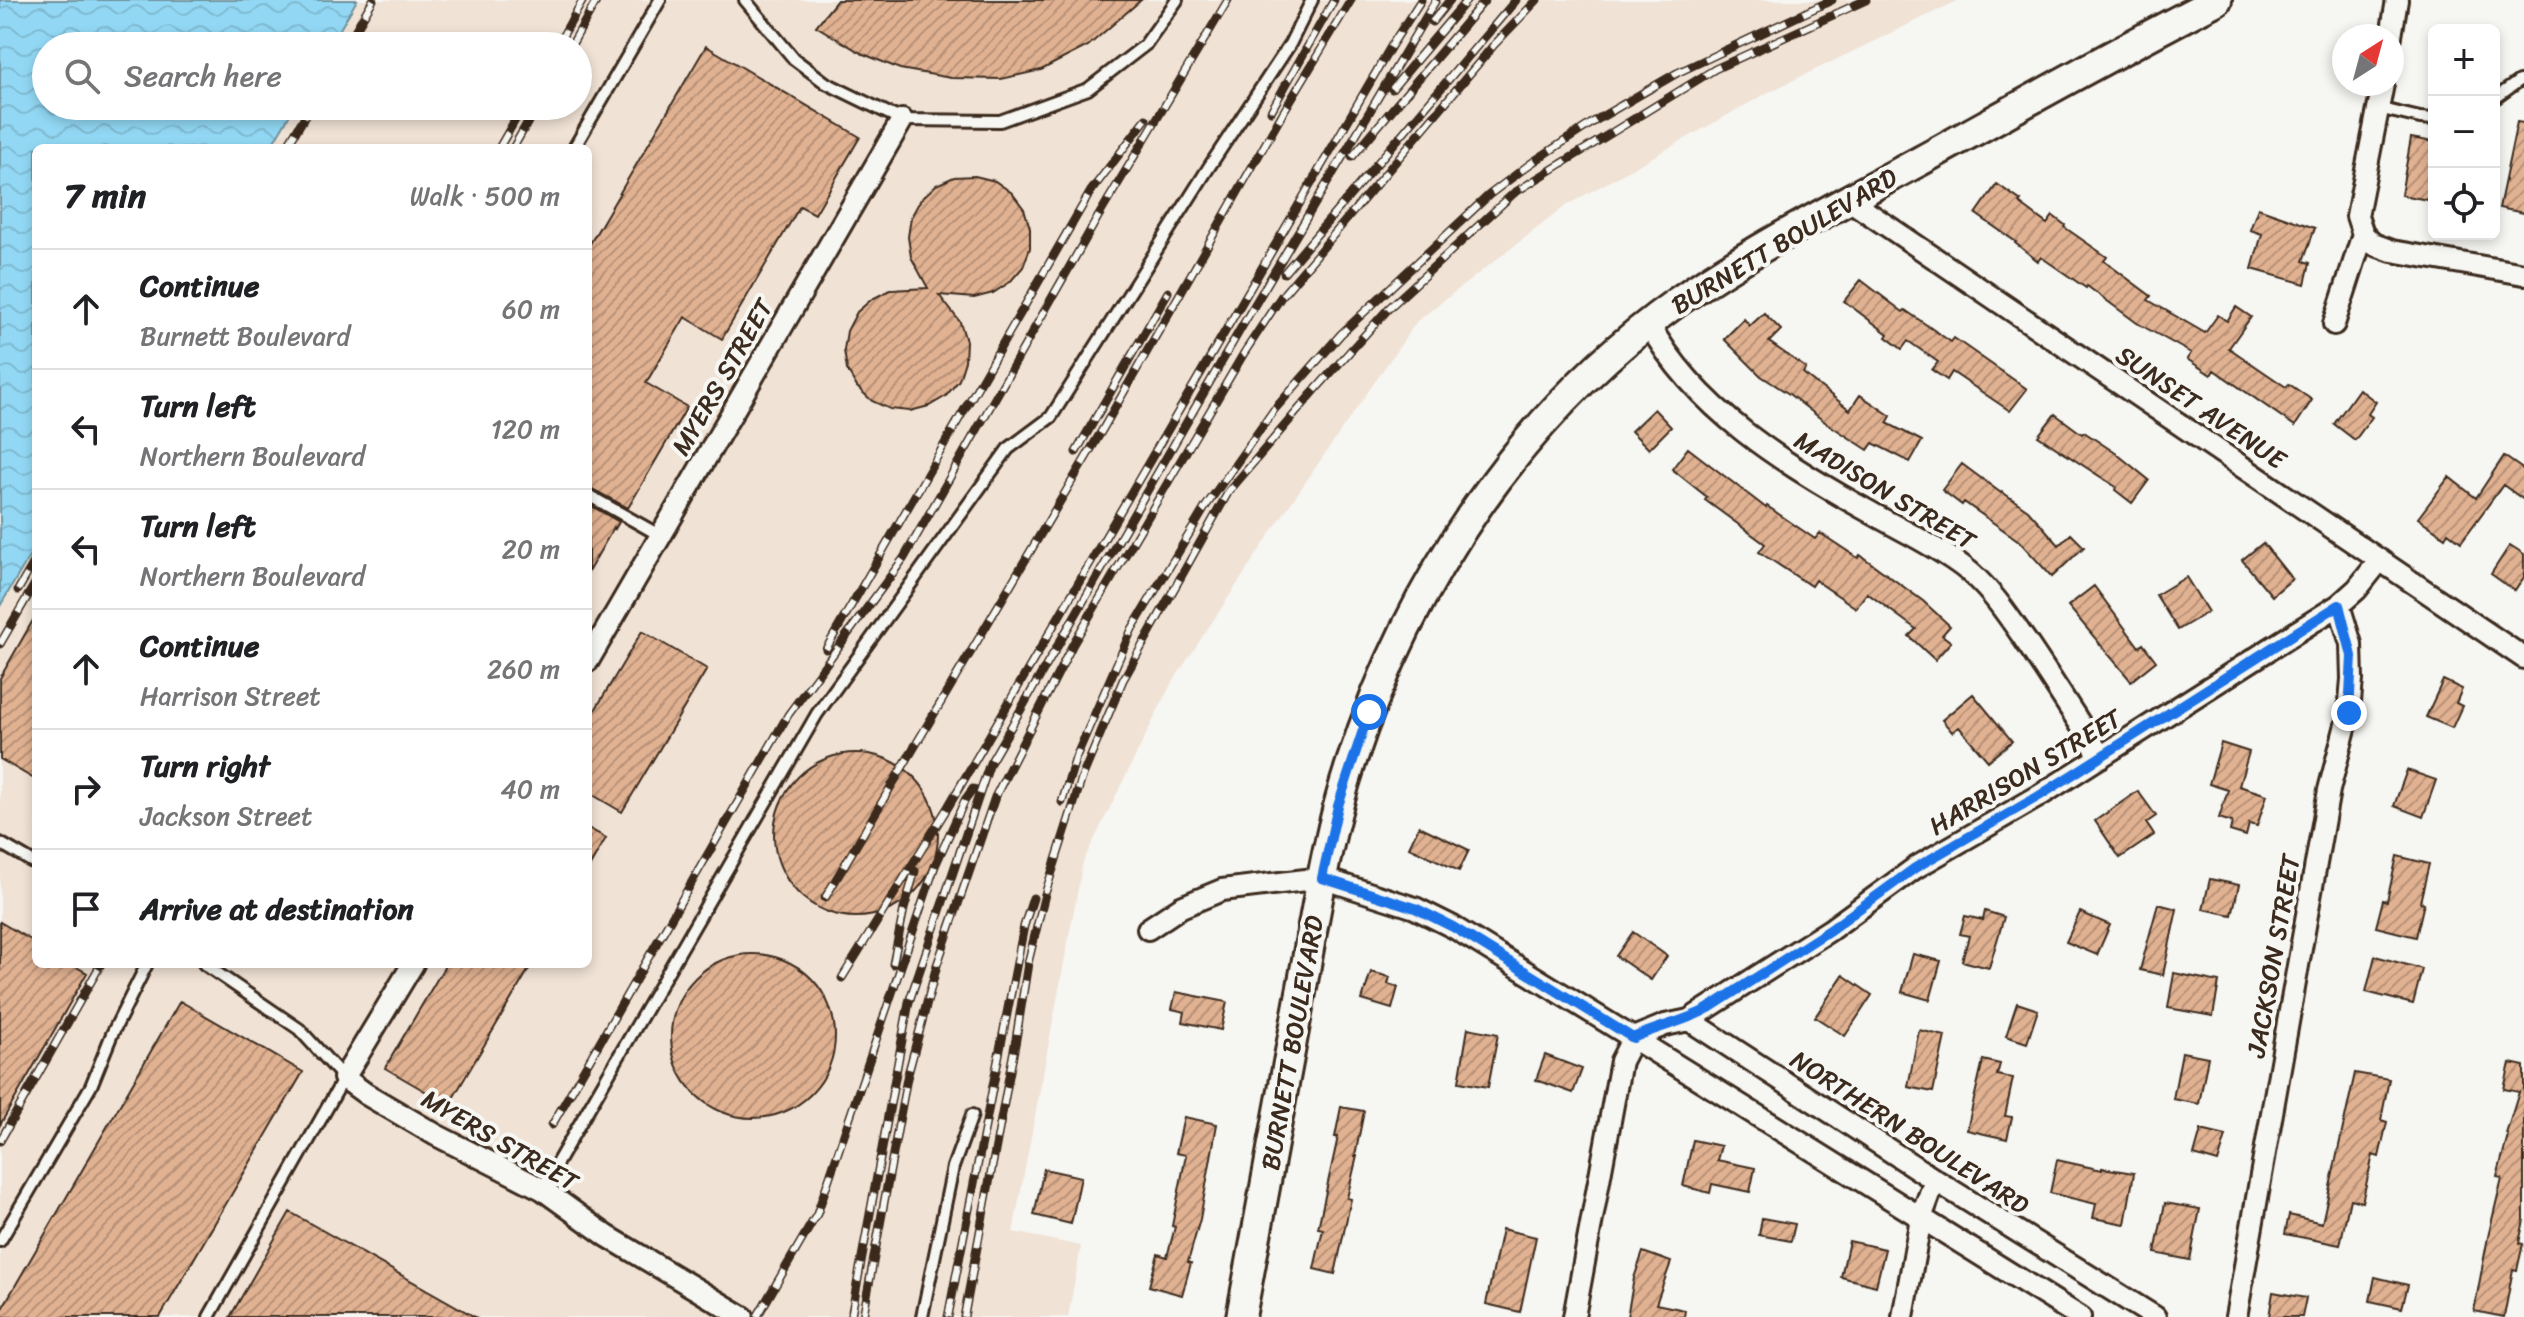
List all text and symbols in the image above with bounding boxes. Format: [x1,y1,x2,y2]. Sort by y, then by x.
north arrow [2332,24,2404,96]
map controls [2428,24,2500,240]
button: + [2428,24,2500,96]
search box [32,32,592,120]
text: Search here [124,49,282,103]
icon: search [60,54,104,98]
button: − [2428,96,2500,168]
street label: BURNETT BOULEVARD [1662,155,1907,327]
text: 7 min [64,166,146,226]
button: locate [2428,168,2500,240]
text: Walk · 500 m [410,173,560,219]
text: Continue [140,259,259,313]
text: 60 m [502,286,560,332]
icon: ahead [64,287,108,331]
street label: MYERS STREET [658,288,787,464]
text: Burnett Boulevard [140,313,350,359]
street label: SUNSET AVENUE [2106,333,2297,482]
text: Turn left [140,379,256,433]
text: 120 m [491,406,560,452]
icon: left [64,407,108,451]
street label: MADISON STREET [1785,417,1987,564]
text: Northern Boulevard [140,433,365,479]
text: Turn left [140,499,256,553]
text: 20 m [502,526,560,572]
icon: left [64,527,108,571]
text: Northern Boulevard [140,553,365,599]
text: Continue [140,619,259,673]
text: 260 m [487,646,560,692]
icon: ahead [64,647,108,691]
text: Harrison Street [140,673,321,719]
route start [1351,694,1387,730]
street label: HARRISON STREET [1919,695,2132,848]
route end [2331,695,2367,731]
text: Turn right [140,739,270,793]
text: 40 m [501,766,560,812]
icon: right [64,767,108,811]
text: Jackson Street [140,793,312,839]
street label: JACKSON STREET [2232,849,2314,1062]
text: Arrive at destination [140,882,414,936]
icon: arrive [64,887,108,931]
street label: BURNETT BOULEVARD [1247,912,1337,1174]
street label: NORTHERN BOULEVARD [1781,1037,2039,1227]
street label: MYERS STREET [413,1076,589,1205]

